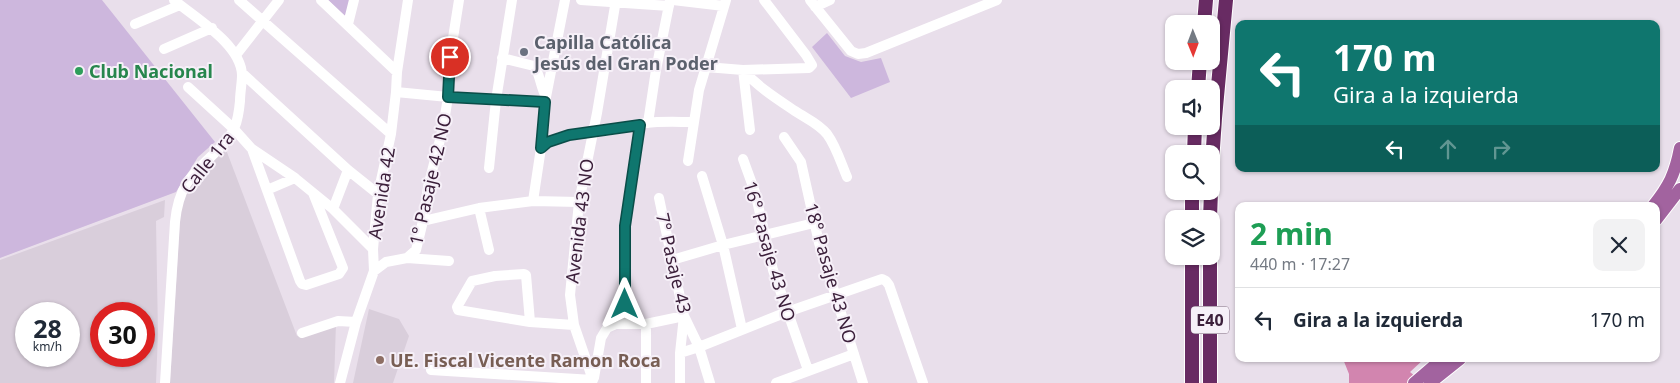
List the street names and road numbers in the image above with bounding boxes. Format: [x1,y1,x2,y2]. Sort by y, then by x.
street label: 1° Pasaje 42 NO [403,111,457,247]
street label: Calle 1ra [175,126,239,198]
street label: Avenida 42 [362,145,400,241]
street label: Avenida 43 NO [559,157,599,285]
street label: 16° Pasaje 43 NO [738,178,802,324]
street label: 18° Pasaje 43 NO [799,200,863,346]
street label: 7° Pasaje 43 [651,210,697,316]
road number: E40 [1191,306,1229,334]

